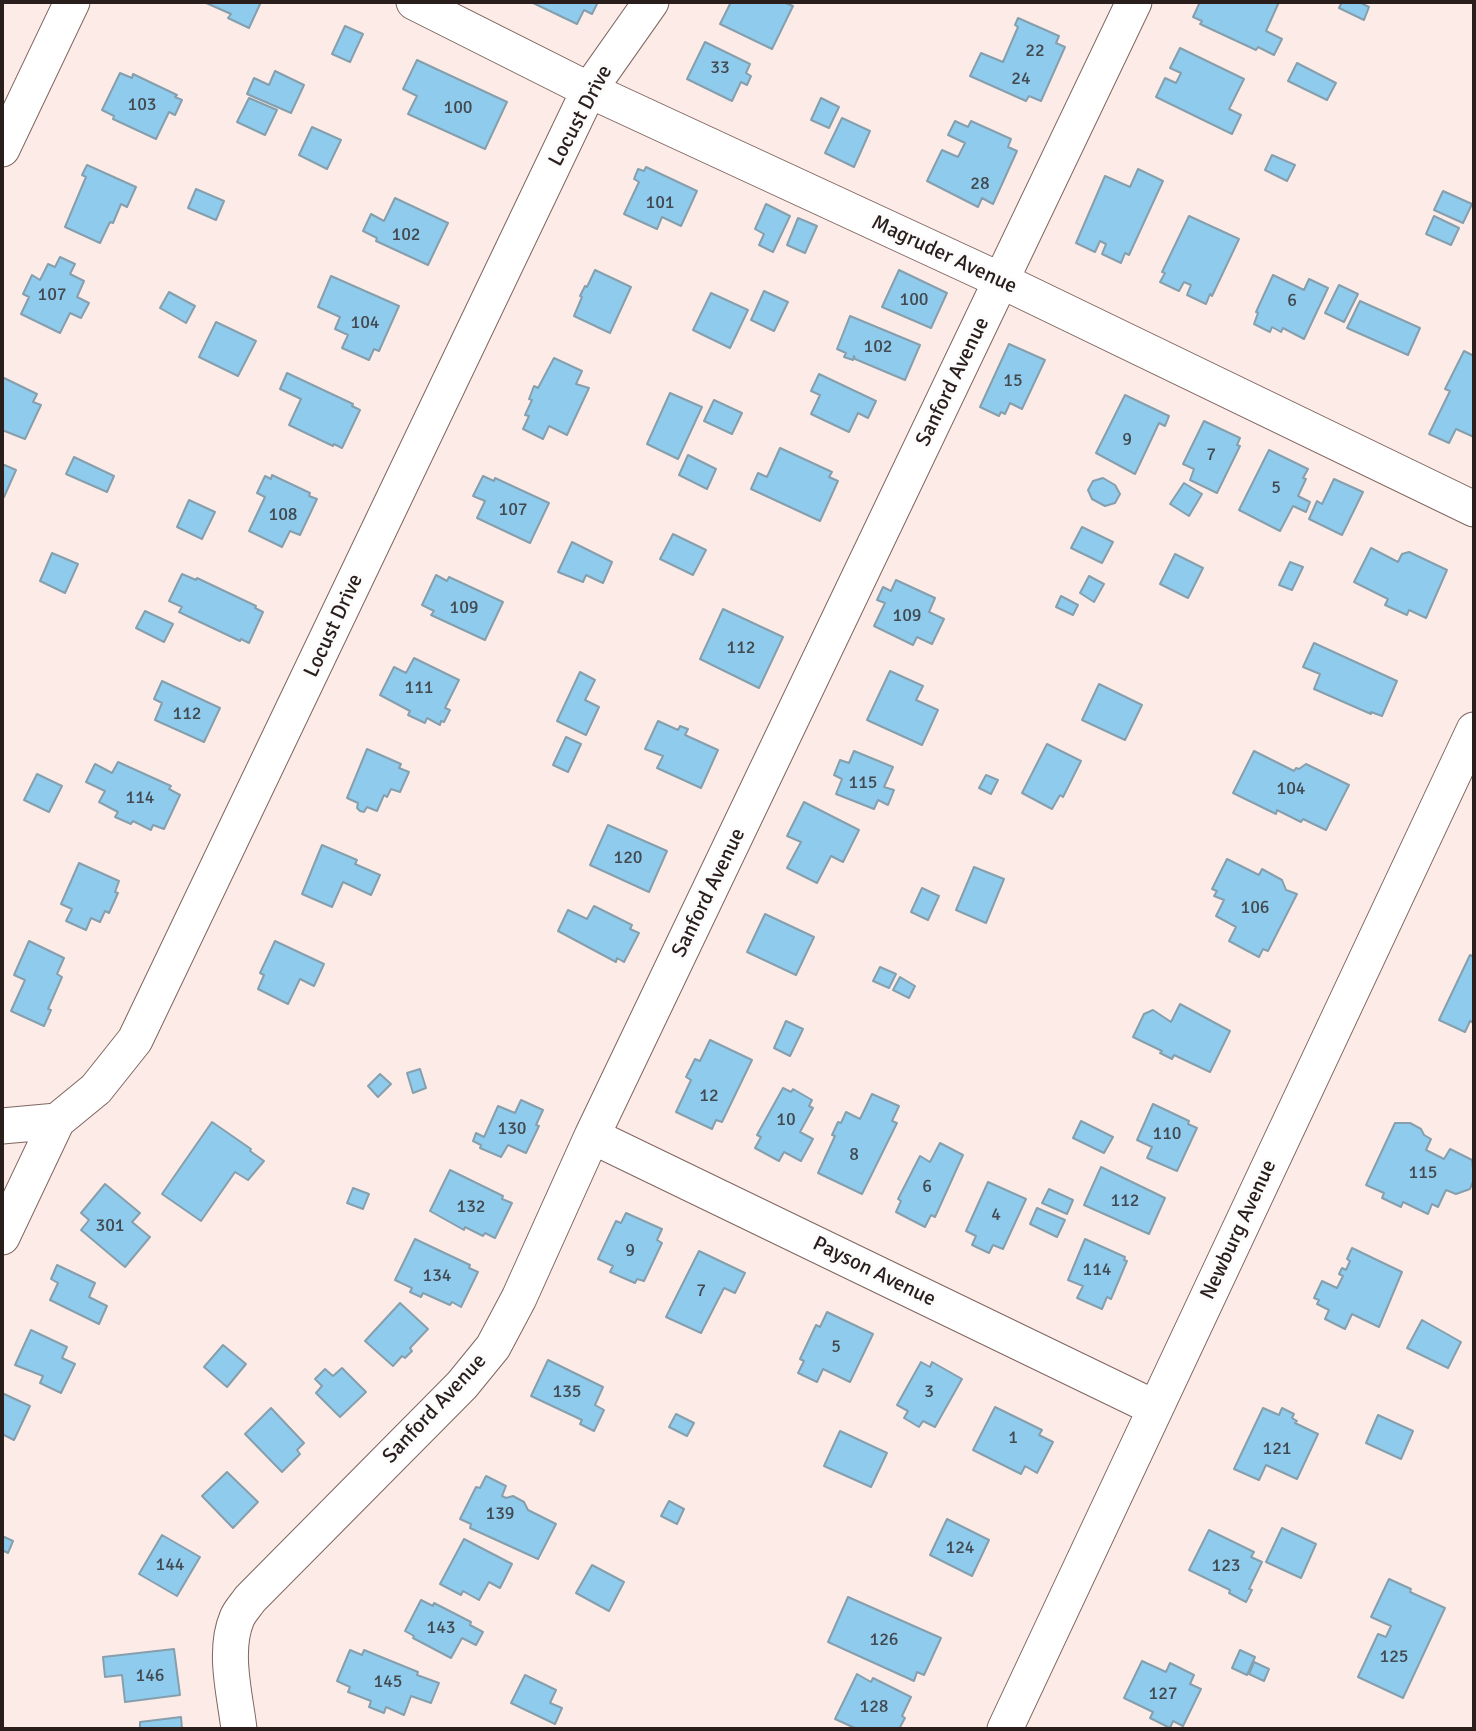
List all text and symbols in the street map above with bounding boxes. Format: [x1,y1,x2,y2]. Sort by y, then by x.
house number: 22 [1025,40,1045,62]
house number: 33 [710,57,730,79]
street label: Locust Drive [544,61,618,171]
house number: 24 [1011,68,1031,90]
house number: 103 [127,94,157,116]
house number: 100 [443,97,473,119]
house number: 28 [970,173,990,195]
house number: 101 [645,192,675,214]
street label: Magruder Avenue [867,210,1021,300]
house number: 102 [391,224,421,246]
house number: 107 [37,284,67,306]
house number: 100 [899,289,929,311]
house number: 6 [1287,290,1297,312]
house number: 104 [350,312,380,334]
street label: Sanford Avenue [911,313,995,451]
house number: 102 [863,336,893,358]
house number: 15 [1003,370,1023,392]
house number: 9 [1122,429,1132,451]
house number: 7 [1206,444,1216,466]
house number: 5 [1271,477,1281,499]
house number: 107 [498,499,528,521]
house number: 108 [268,504,298,526]
street label: Locust Drive [299,570,369,682]
house number: 109 [449,597,479,619]
house number: 109 [892,605,922,627]
house number: 112 [726,637,756,659]
house number: 111 [404,677,434,699]
house number: 112 [172,703,202,725]
house number: 115 [848,772,878,794]
house number: 104 [1276,778,1306,800]
house number: 114 [125,787,155,809]
street label: Sanford Avenue [667,824,751,962]
house number: 120 [613,847,643,869]
house number: 106 [1240,897,1270,919]
house number: 12 [699,1085,719,1107]
house number: 10 [776,1109,796,1131]
house number: 130 [497,1118,527,1140]
house number: 110 [1152,1123,1182,1145]
house number: 8 [849,1144,859,1166]
street label: Newburg Avenue [1196,1156,1282,1304]
house number: 115 [1408,1162,1438,1184]
house number: 6 [922,1176,932,1198]
house number: 112 [1110,1190,1140,1212]
house number: 132 [456,1196,486,1218]
house number: 4 [991,1204,1001,1226]
house number: 301 [95,1215,125,1237]
street label: Payson Avenue [808,1231,940,1313]
house number: 9 [625,1240,635,1262]
house number: 114 [1082,1259,1112,1281]
house number: 134 [422,1265,452,1287]
house number: 7 [696,1280,706,1302]
house number: 5 [831,1336,841,1358]
street label: Sanford Avenue [378,1349,492,1469]
house number: 135 [552,1381,582,1403]
house number: 3 [924,1381,934,1403]
house number: 1 [1008,1427,1018,1449]
house number: 121 [1262,1438,1292,1460]
house number: 139 [485,1503,515,1525]
house number: 124 [945,1537,975,1559]
house number: 144 [155,1554,185,1576]
house number: 123 [1211,1555,1241,1577]
house number: 143 [426,1617,456,1639]
house number: 126 [869,1629,899,1651]
house number: 125 [1379,1646,1409,1668]
house number: 146 [135,1665,165,1687]
house number: 145 [373,1671,403,1693]
house number: 127 [1148,1683,1178,1705]
house number: 128 [859,1696,889,1718]

